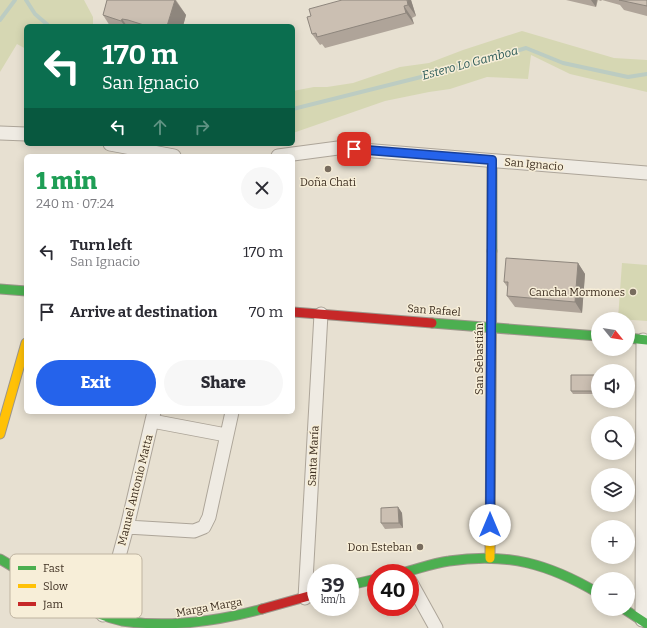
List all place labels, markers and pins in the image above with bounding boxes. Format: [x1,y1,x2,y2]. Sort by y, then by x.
pin [337,132,371,166]
marker: Doña Chati [323,164,333,174]
place label: Doña Chati [300,176,357,189]
place label: Cancha Mormones [529,286,625,299]
marker: Cancha Mormones [628,287,638,297]
place label: Don Esteban [348,541,412,554]
marker: Don Esteban [415,542,425,552]

